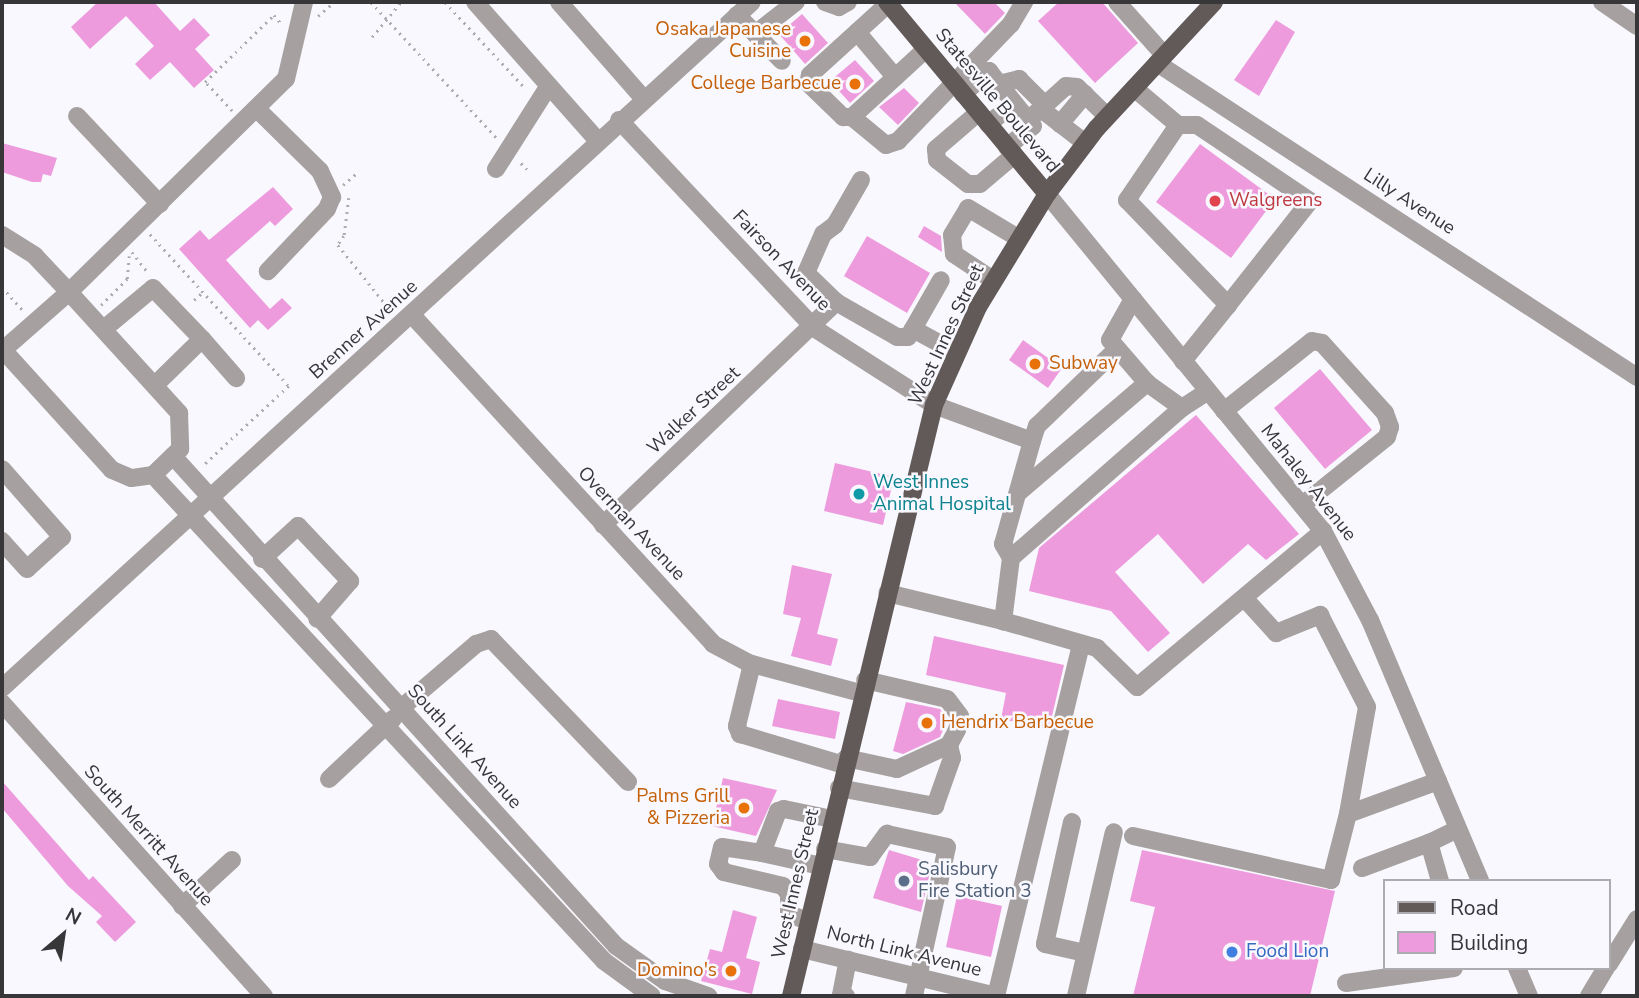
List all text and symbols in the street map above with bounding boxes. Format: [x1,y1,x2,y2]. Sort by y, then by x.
place label: Osaka Japanese Cuisine [655,19,791,63]
street label: Statesville Boulevard [930,24,1064,178]
marker: Osaka Japanese Cuisine [797,33,813,49]
place label: College Barbecue [690,73,841,95]
marker: College Barbecue [847,76,863,92]
street label: Lilly Avenue [1359,164,1459,240]
place label: Walgreens [1229,190,1322,212]
marker: Walgreens [1207,193,1223,209]
street label: Fairson Avenue [727,206,835,316]
street label: West Innes Street [904,261,990,409]
street label: Brenner Avenue [305,275,423,385]
place label: Subway [1049,353,1118,375]
marker: Subway [1027,356,1043,372]
street label: Walker Street [643,362,745,460]
street label: Mahaley Avenue [1255,420,1361,546]
street label: Overman Avenue [572,462,690,586]
place label: West Innes Animal Hospital [873,472,1011,516]
marker: West Innes Animal Hospital [851,486,867,502]
street label: South Link Avenue [402,680,526,814]
place label: Hendrix Barbecue [941,712,1094,734]
marker: Hendrix Barbecue [919,715,935,731]
street label: South Merritt Avenue [79,761,217,911]
place label: Palms Grill & Pizzeria [636,786,730,830]
marker: Palms Grill & Pizzeria [736,800,752,816]
street label: West Innes Street [768,807,824,961]
place label: Salisbury Fire Station 3 [918,859,1032,903]
marker: Salisbury Fire Station 3 [896,873,912,889]
legend [1384,879,1611,970]
text: Road [1450,894,1499,922]
north arrow [28,900,98,970]
text: N [61,902,86,931]
street label: North Link Avenue [824,922,984,982]
text: Building [1450,929,1528,957]
place label: Food Lion [1246,941,1329,963]
marker: Food Lion [1224,944,1240,960]
place label: Domino's [637,960,717,982]
marker: Domino's [723,963,739,979]

